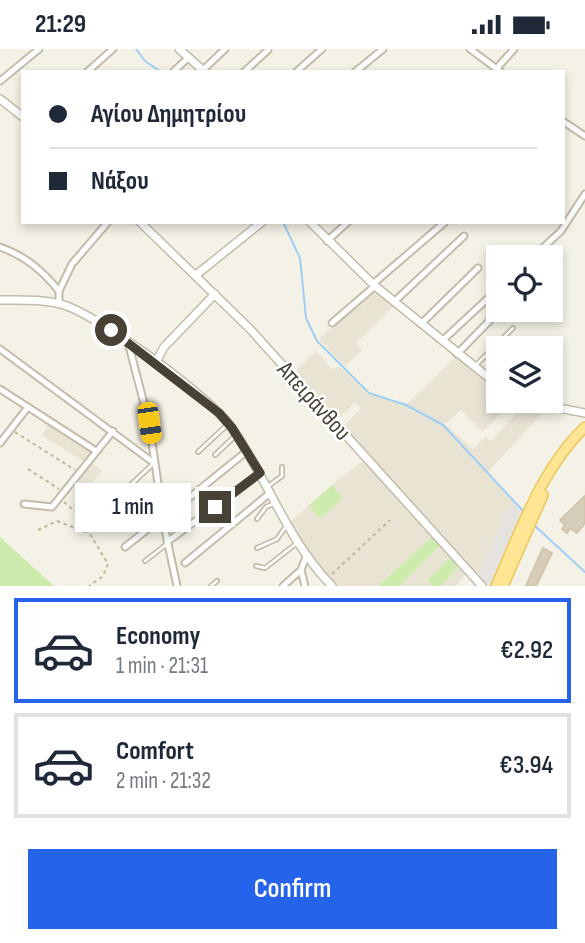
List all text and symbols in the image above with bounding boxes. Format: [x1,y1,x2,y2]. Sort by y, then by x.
text: 21:29 [35,9,86,40]
text: Αγίου Δημητρίου [91,99,246,130]
text: Νάξου [91,166,149,197]
map controls [486,245,563,413]
button: locate [486,245,563,322]
route start [95,314,127,346]
button: layers [486,336,563,413]
street label: Απειράνθου [270,355,357,447]
car [136,401,163,445]
callout: 1 min [75,483,190,531]
route end [199,491,231,523]
text: 1 min [112,493,154,521]
icon: car [32,619,95,682]
text: Economy [116,621,200,652]
text: €2.92 [500,635,553,666]
text: 1 min · 21:31 [116,652,208,680]
icon: car [32,734,95,797]
text: Comfort [116,736,194,767]
text: €3.94 [499,750,553,781]
text: 2 min · 21:32 [116,767,211,795]
button: Confirm [28,849,557,929]

